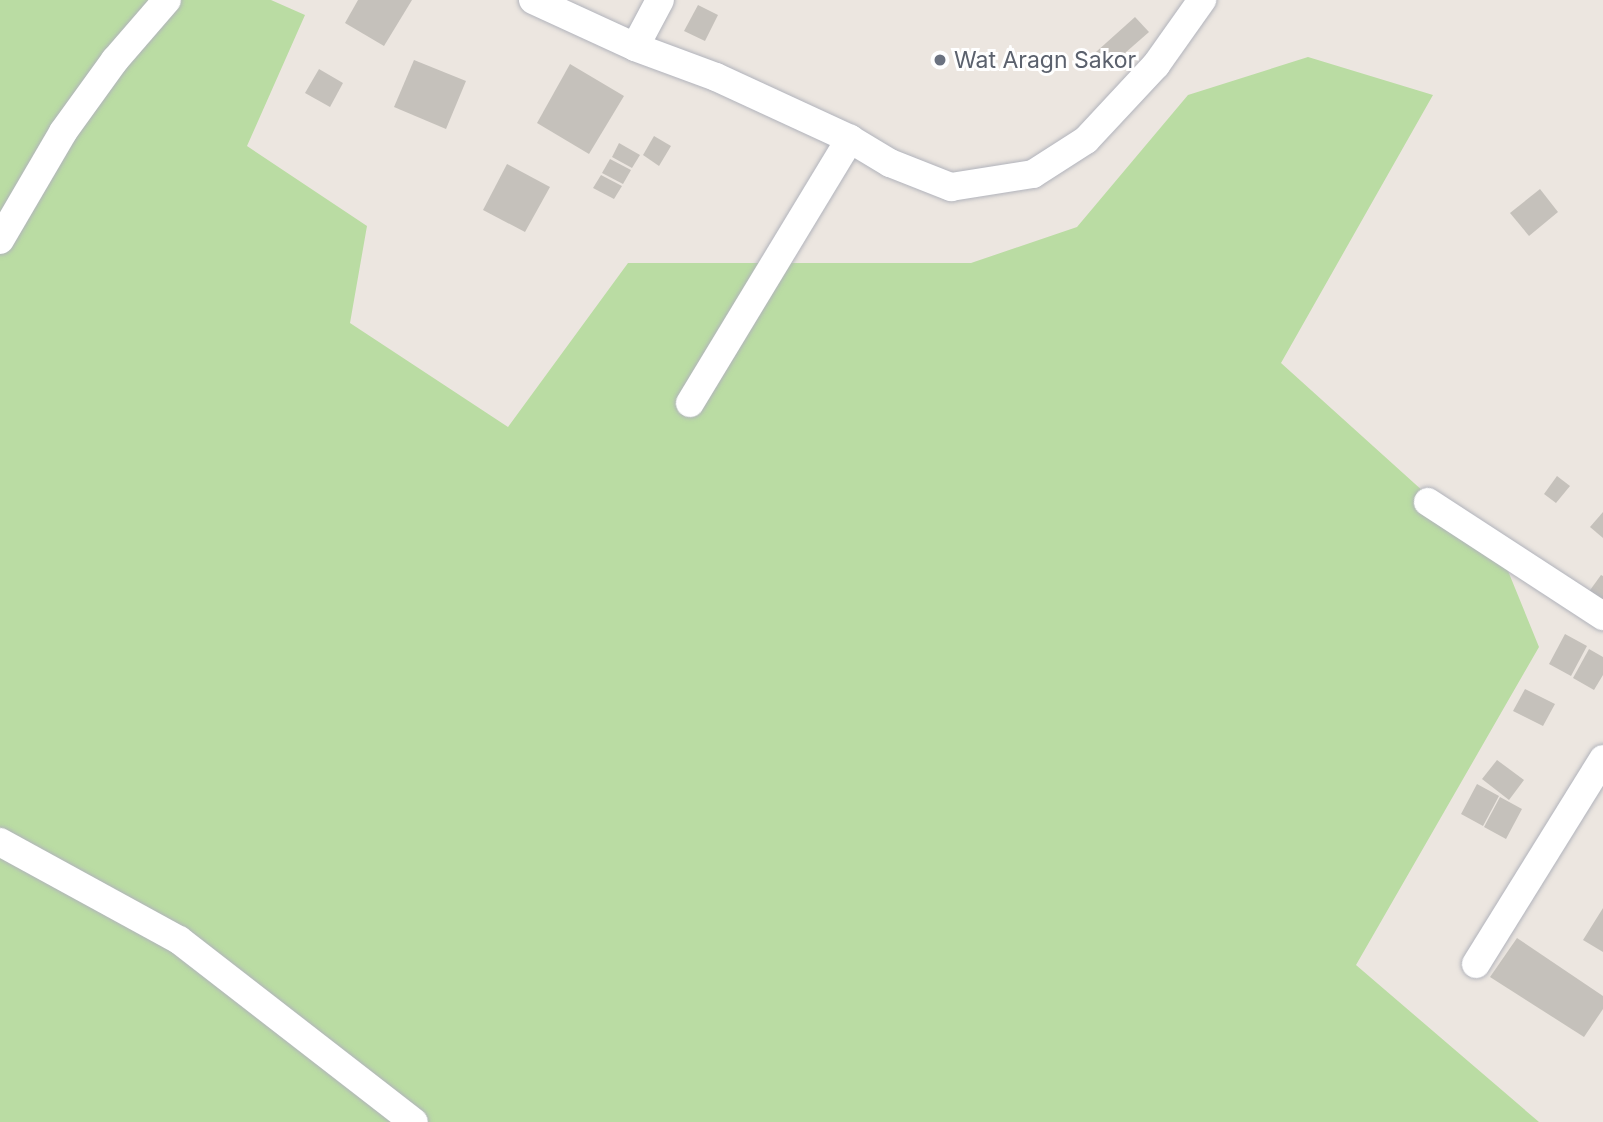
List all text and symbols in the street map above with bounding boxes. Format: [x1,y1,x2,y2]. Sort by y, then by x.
place label: Wat Aragn Sakor [954,46,1136,74]
marker: Wat Aragn Sakor [932,52,948,68]

